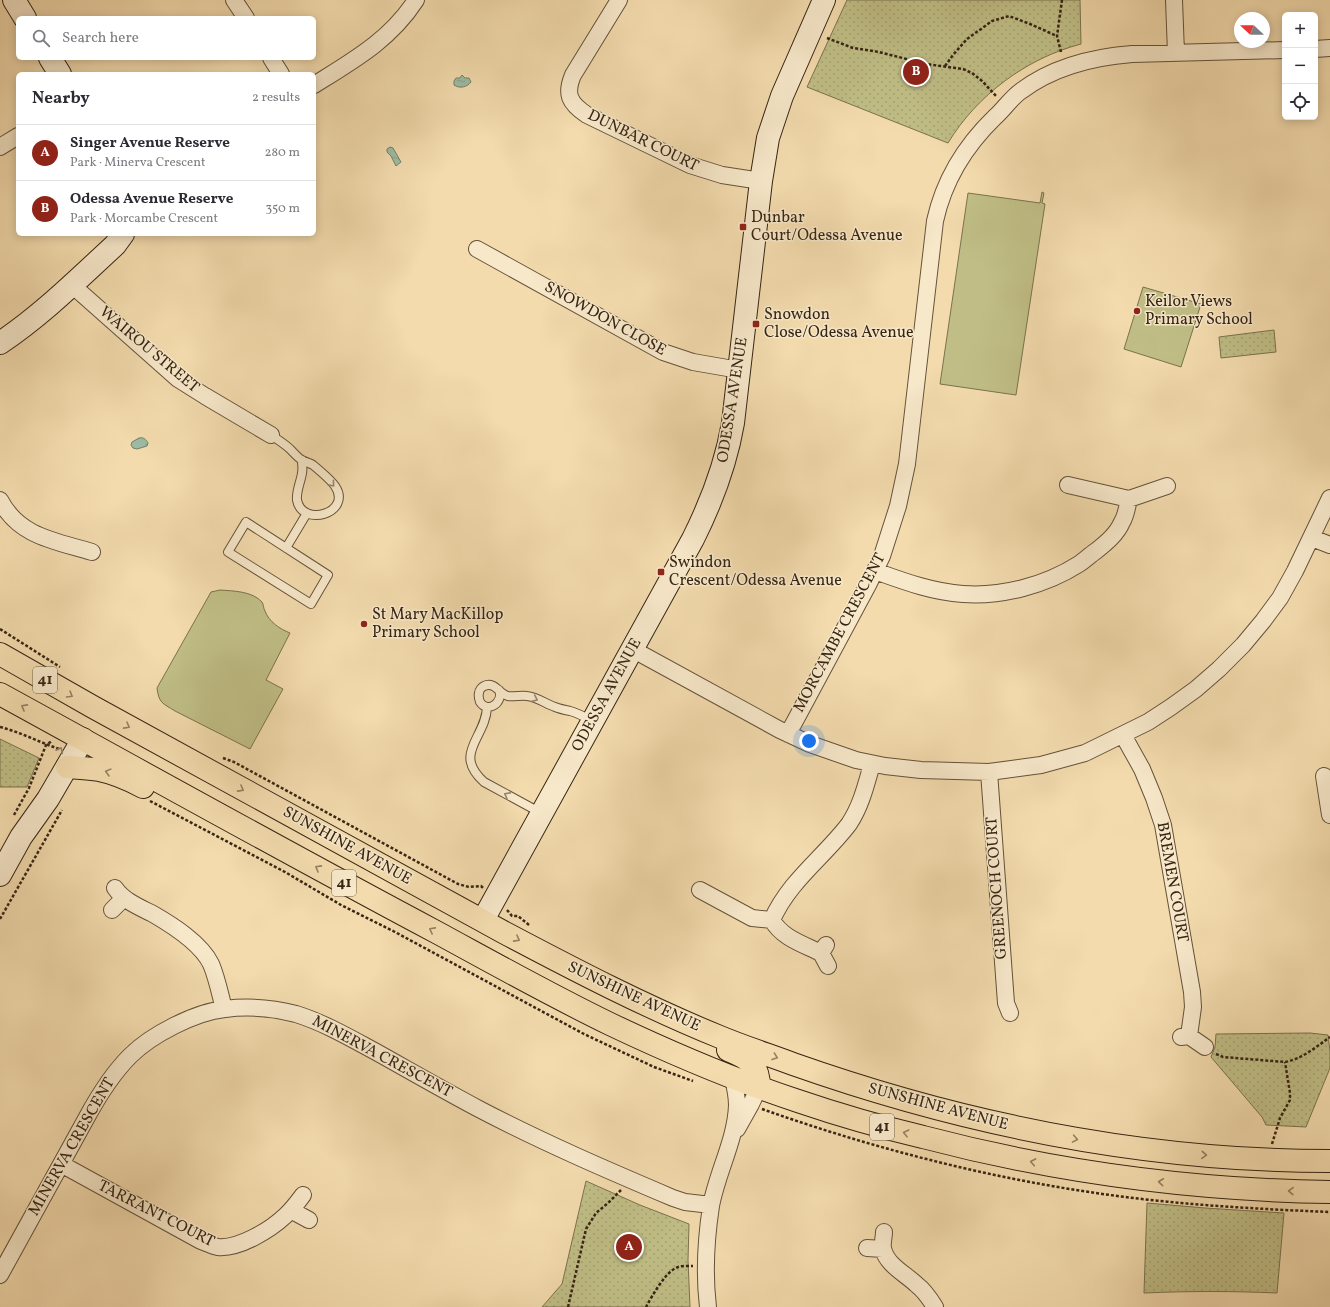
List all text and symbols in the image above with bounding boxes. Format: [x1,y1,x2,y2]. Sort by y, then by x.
north arrow [1234,12,1270,48]
map controls [1282,12,1318,120]
button: + [1282,12,1318,48]
search box [16,16,316,60]
icon: search [30,27,52,49]
text: Search here [62,28,139,49]
button: − [1282,48,1318,84]
pin: B [903,57,929,87]
button: locate [1282,84,1318,120]
text: Nearby [32,87,90,110]
text: 2 results [252,89,300,107]
street label: DUNBAR COURT [584,105,702,177]
text: Singer Avenue Reserve [70,133,230,154]
text: A [40,144,50,162]
text: 280 m [264,144,300,162]
text: Park · Minerva Crescent [70,154,206,172]
text: Odessa Avenue Reserve [70,189,233,210]
text: B [41,200,49,218]
text: 350 m [265,200,300,218]
place label: Dunbar Court/Odessa Avenue [751,207,903,247]
text: Park · Morcambe Crescent [70,210,218,228]
marker: Dunbar Court/Odessa Avenue [738,222,748,232]
street label: SNOWDON CLOSE [540,276,670,362]
place label: Keilor Views Primary School [1145,291,1253,331]
street label: WAIROU STREET [94,302,204,398]
place label: Snowdon Close/Odessa Avenue [764,304,914,344]
marker: Keilor Views Primary School [1132,306,1142,316]
marker: Snowdon Close/Odessa Avenue [751,319,761,329]
street label: ODESSA AVENUE [712,336,754,464]
one-way arrow [328,479,335,487]
street label: MORCAMBE CRESCENT [789,549,891,717]
place label: Swindon Crescent/Odessa Avenue [669,552,842,592]
marker: Swindon Crescent/Odessa Avenue [656,567,666,577]
place label: St Mary MacKillop Primary School [372,604,504,644]
marker: St Mary MacKillop Primary School [359,619,369,629]
street label: ODESSA AVENUE [567,634,647,756]
road number: 41 [33,667,57,693]
one-way arrow [66,690,73,697]
one-way arrow [531,694,539,702]
one-way arrow [21,704,28,711]
one-way arrow [123,722,131,729]
your location [799,731,819,751]
one-way arrow [55,747,62,755]
one-way arrow [105,769,111,777]
one-way arrow [237,784,245,791]
one-way arrow [504,793,511,800]
street label: SUNSHINE AVENUE [278,801,416,891]
street label: GREENOCH COURT [981,816,1013,960]
street label: BREMEN COURT [1151,820,1193,944]
one-way arrow [315,866,322,873]
road number: 41 [332,870,356,896]
one-way arrow [429,928,436,935]
one-way arrow [513,934,520,942]
street label: SUNSHINE AVENUE [564,956,704,1038]
street label: MINERVA CRESCENT [308,1011,456,1103]
one-way arrow [771,1052,778,1061]
street label: MINERVA CRESCENT [23,1074,121,1220]
street label: SUNSHINE AVENUE [865,1078,1011,1136]
road number: 41 [870,1114,894,1140]
one-way arrow [903,1130,909,1138]
one-way arrow [1072,1134,1079,1143]
one-way arrow [1201,1150,1207,1159]
one-way arrow [1030,1158,1036,1167]
street label: TARRANT COURT [94,1175,218,1253]
one-way arrow [1158,1178,1164,1187]
one-way arrow [1288,1187,1294,1196]
pin: A [616,1232,642,1262]

